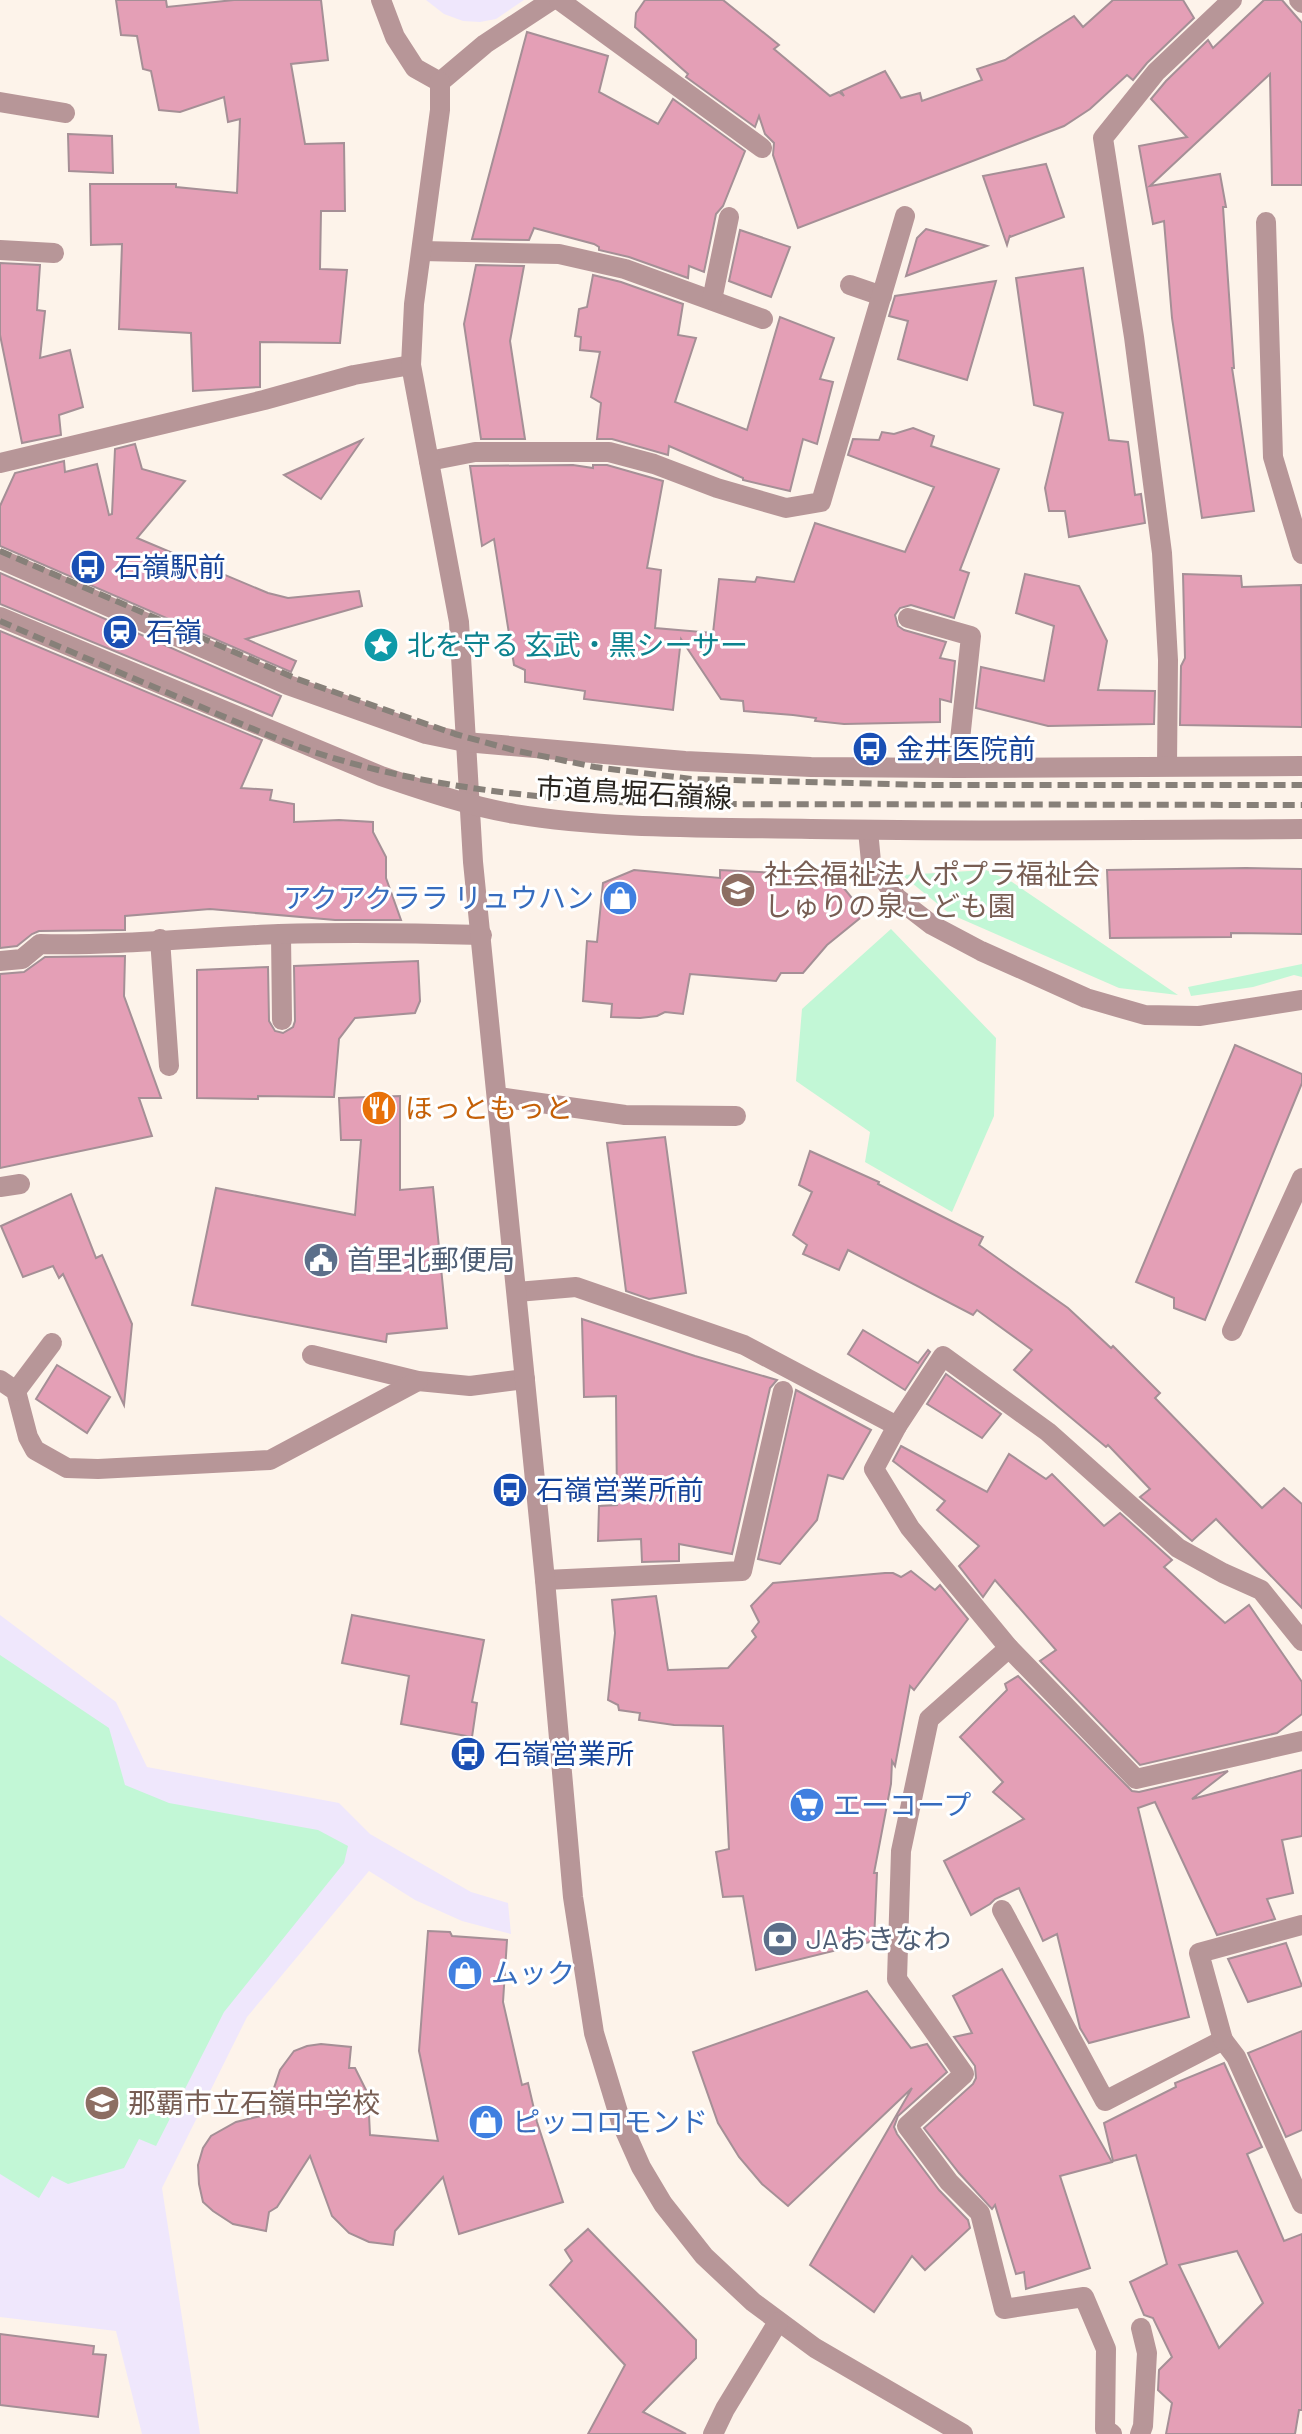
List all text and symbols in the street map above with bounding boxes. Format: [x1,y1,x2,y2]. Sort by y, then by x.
bus stop icon: 石嶺駅前 [69,548,107,586]
place label: 石嶺駅前 [114,549,226,583]
station icon: 石嶺 [101,613,139,651]
place label: 石嶺 [146,614,202,648]
place icon: 北を守る 玄武・黒シーサー [362,626,400,664]
place label: 北を守る 玄武・黒シーサー [407,627,748,661]
bus stop icon: 金井医院前 [851,730,889,768]
place label: 金井医院前 [896,731,1036,765]
street label: 市道鳥堀石嶺線 [535,770,733,814]
place label: 社会福祉法人ポプラ福祉会 しゅりの泉こども園 [764,856,1100,922]
school or university icon: 社会福祉法人ポプラ福祉会 しゅりの泉こども園 [719,871,757,909]
shop icon: アクアクララ リュウハン [601,879,639,917]
place label: アクアクララ リュウハン [283,880,594,914]
restaurant icon: ほっともっと [360,1089,398,1127]
place label: ほっともっと [405,1090,573,1124]
public building icon: 首里北郵便局 [302,1241,340,1279]
place label: 首里北郵便局 [347,1242,515,1276]
bus stop icon: 石嶺営業所前 [491,1471,529,1509]
place label: 石嶺営業所前 [536,1472,704,1506]
bus stop icon: 石嶺営業所 [449,1735,487,1773]
place label: 石嶺営業所 [494,1736,634,1770]
supermarket icon: エーコープ [788,1786,826,1824]
place label: エーコープ [833,1787,971,1821]
bank icon: JAおきなわ [761,1920,799,1958]
place label: JAおきなわ [806,1921,951,1955]
shop icon: ムック [446,1954,484,1992]
place label: ムック [491,1955,575,1989]
school or university icon: 那覇市立石嶺中学校 [83,2084,121,2122]
place label: 那覇市立石嶺中学校 [128,2085,380,2119]
shop icon: ピッコロモンド [467,2103,505,2141]
place label: ピッコロモンド [512,2104,708,2138]

